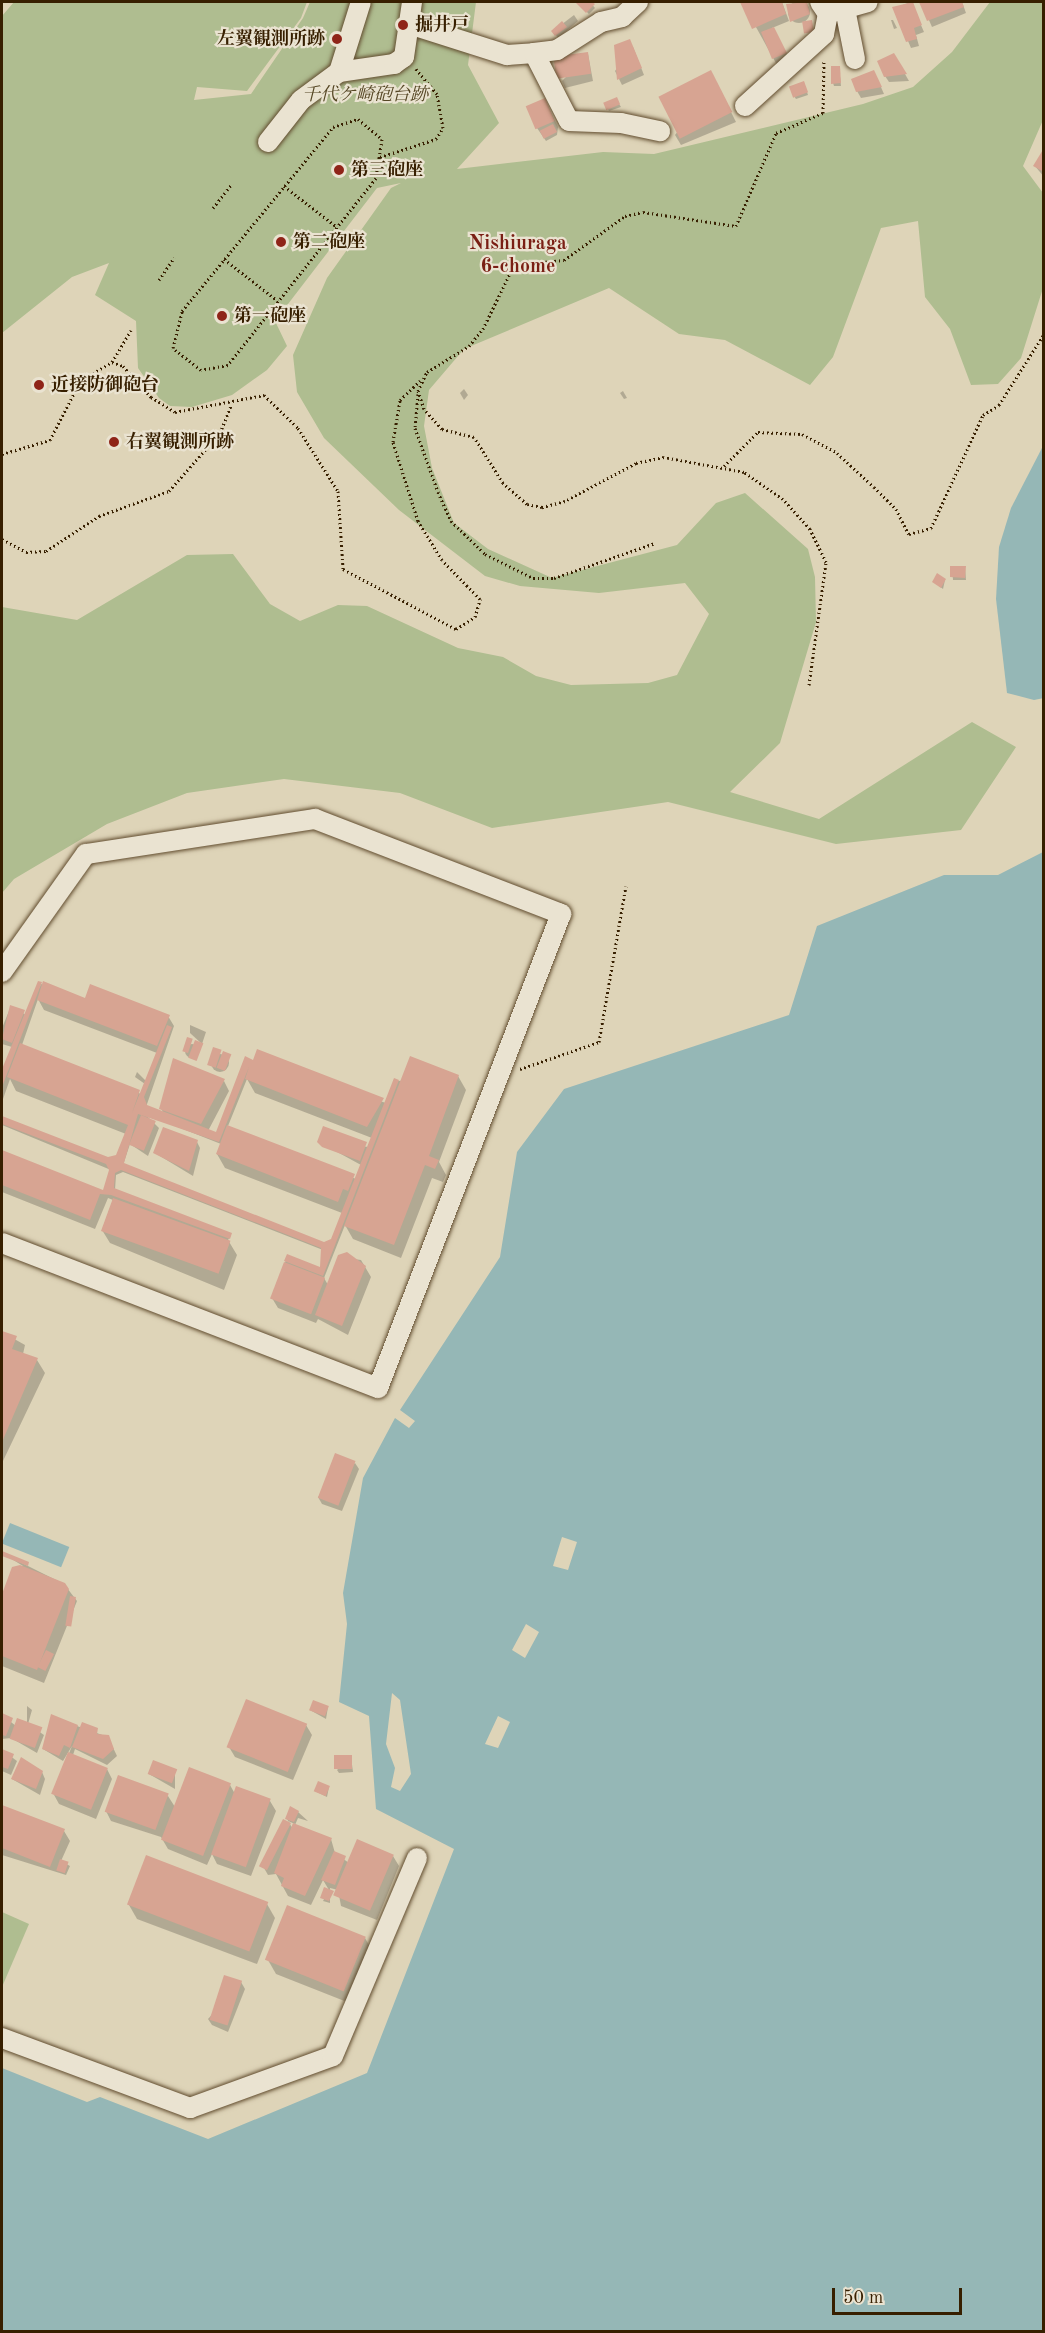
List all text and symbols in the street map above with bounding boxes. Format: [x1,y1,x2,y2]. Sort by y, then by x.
place label: 掘井戸 [415,14,469,36]
marker: 掘井戸 [396,18,410,32]
place label: 左翼観測所跡 [217,28,325,50]
marker: 左翼観測所跡 [330,32,344,46]
park label: 千代ケ崎砲台跡 [302,84,428,106]
place label: 第三砲座 [351,159,423,181]
marker: 第三砲座 [332,163,346,177]
place label: 第二砲座 [293,231,365,253]
district label: Nishiuraga 6-chome [469,233,567,280]
marker: 第二砲座 [274,235,288,249]
place label: 第一砲座 [234,305,306,327]
marker: 第一砲座 [215,309,229,323]
place label: 近接防御砲台 [51,374,159,396]
marker: 近接防御砲台 [32,378,46,392]
place label: 右翼観測所跡 [126,431,234,453]
marker: 右翼観測所跡 [107,435,121,449]
scale bar [835,2276,966,2314]
text: 50 m [843,2289,883,2307]

